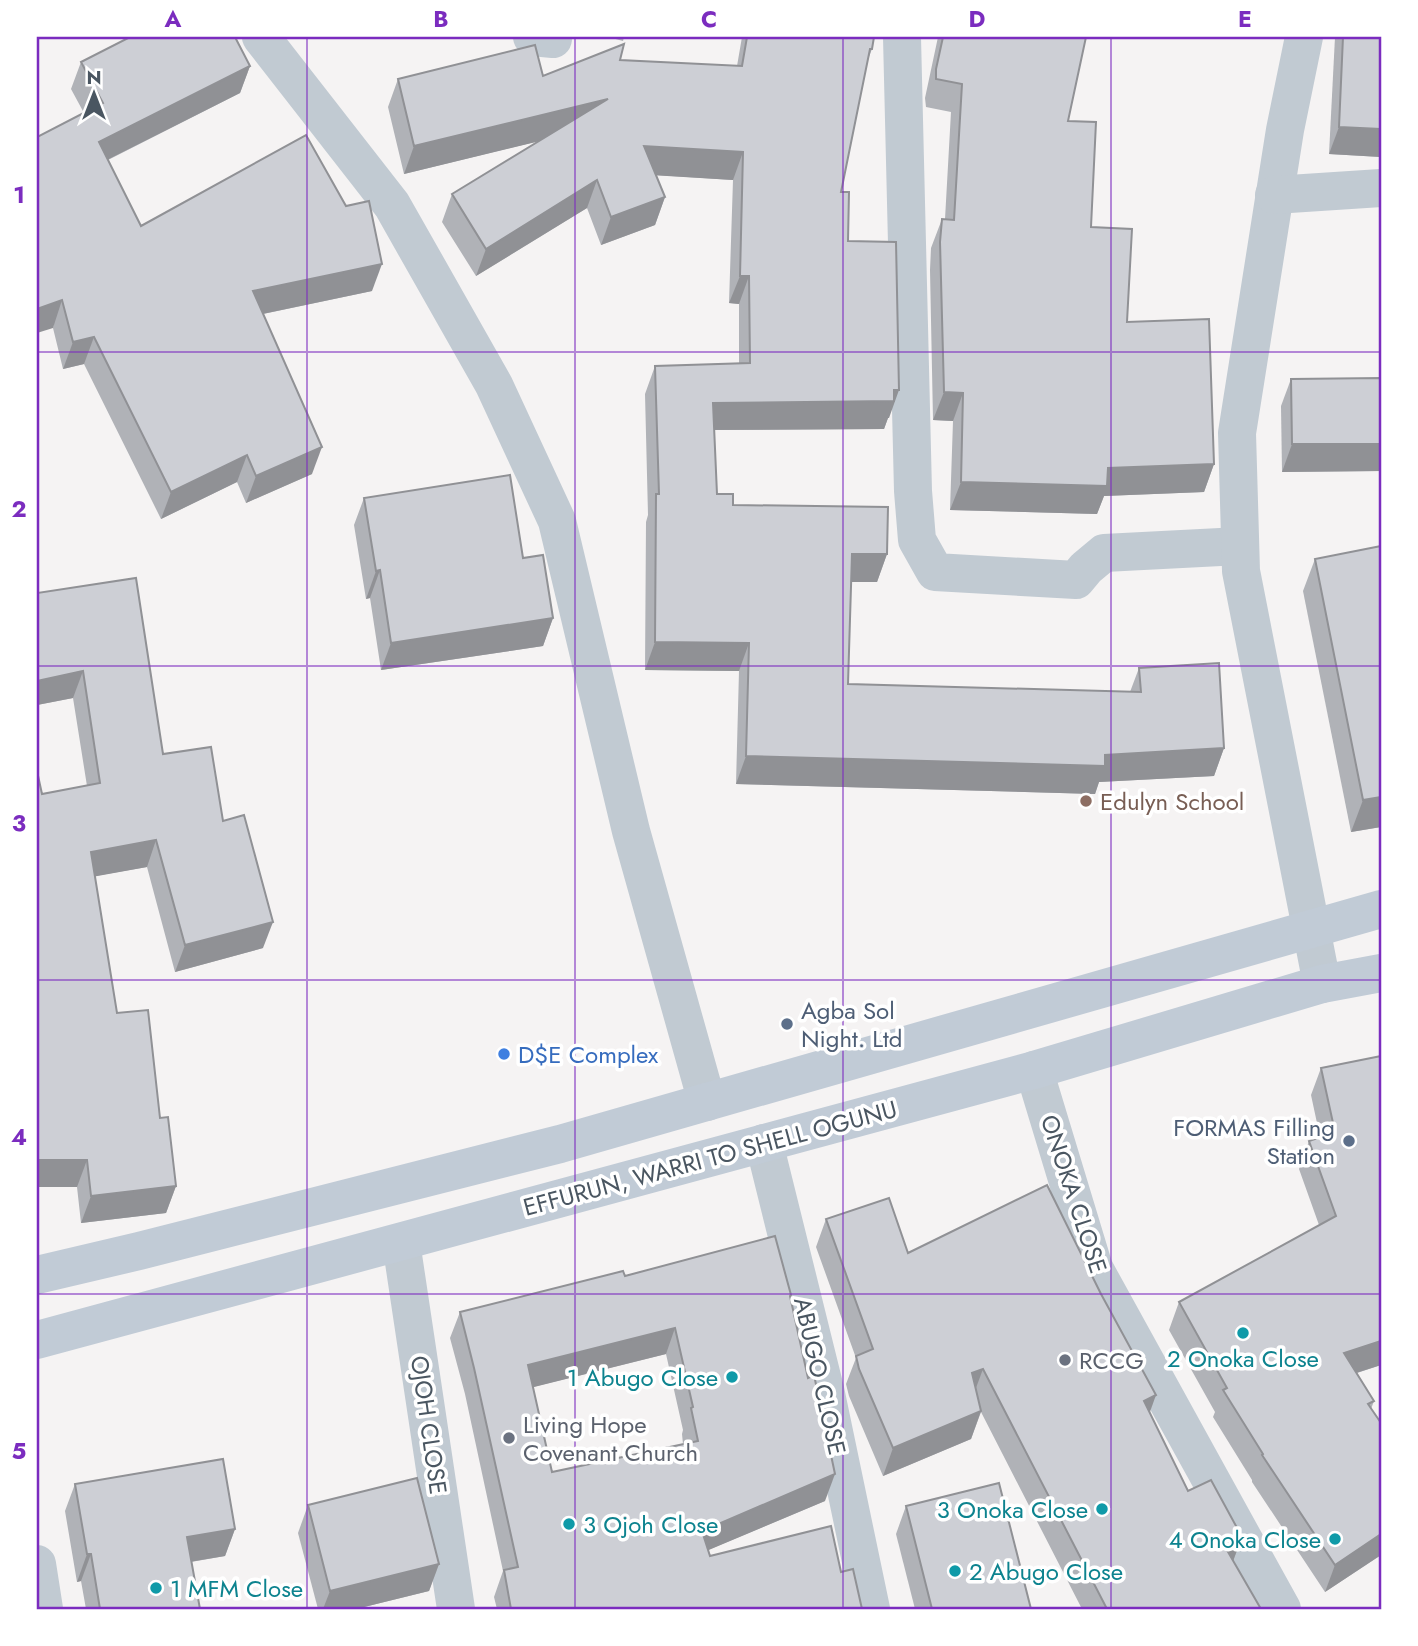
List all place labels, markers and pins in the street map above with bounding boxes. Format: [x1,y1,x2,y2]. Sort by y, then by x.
place label: Edulyn School [1100,784,1244,819]
marker: Edulyn School [1078,793,1094,809]
place label: Agba Sol Night. Ltd [801,993,903,1056]
marker: Agba Sol Night. Ltd [779,1016,795,1032]
place label: D$E Complex [518,1037,659,1072]
marker: D$E Complex [496,1046,512,1062]
place label: FORMAS Filling Station [1173,1110,1335,1173]
marker: FORMAS Filling Station [1341,1133,1357,1149]
marker: 2 Onoka Close [1235,1325,1251,1341]
place label: 2 Onoka Close [1167,1341,1319,1376]
place label: RCCG [1079,1343,1144,1378]
marker: RCCG [1057,1352,1073,1368]
place label: 1 Abugo Close [567,1360,718,1395]
marker: 1 Abugo Close [724,1369,740,1385]
place label: Living Hope Covenant Church [523,1407,698,1470]
marker: Living Hope Covenant Church [501,1430,517,1446]
place label: 3 Onoka Close [937,1492,1088,1527]
marker: 3 Onoka Close [1094,1501,1110,1517]
place label: 3 Ojoh Close [583,1507,718,1542]
marker: 3 Ojoh Close [561,1516,577,1532]
place label: 4 Onoka Close [1169,1522,1321,1557]
marker: 4 Onoka Close [1327,1531,1343,1547]
place label: 2 Abugo Close [969,1554,1123,1589]
marker: 2 Abugo Close [947,1563,963,1579]
place label: 1 MFM Close [170,1571,303,1606]
marker: 1 MFM Close [148,1580,164,1596]

